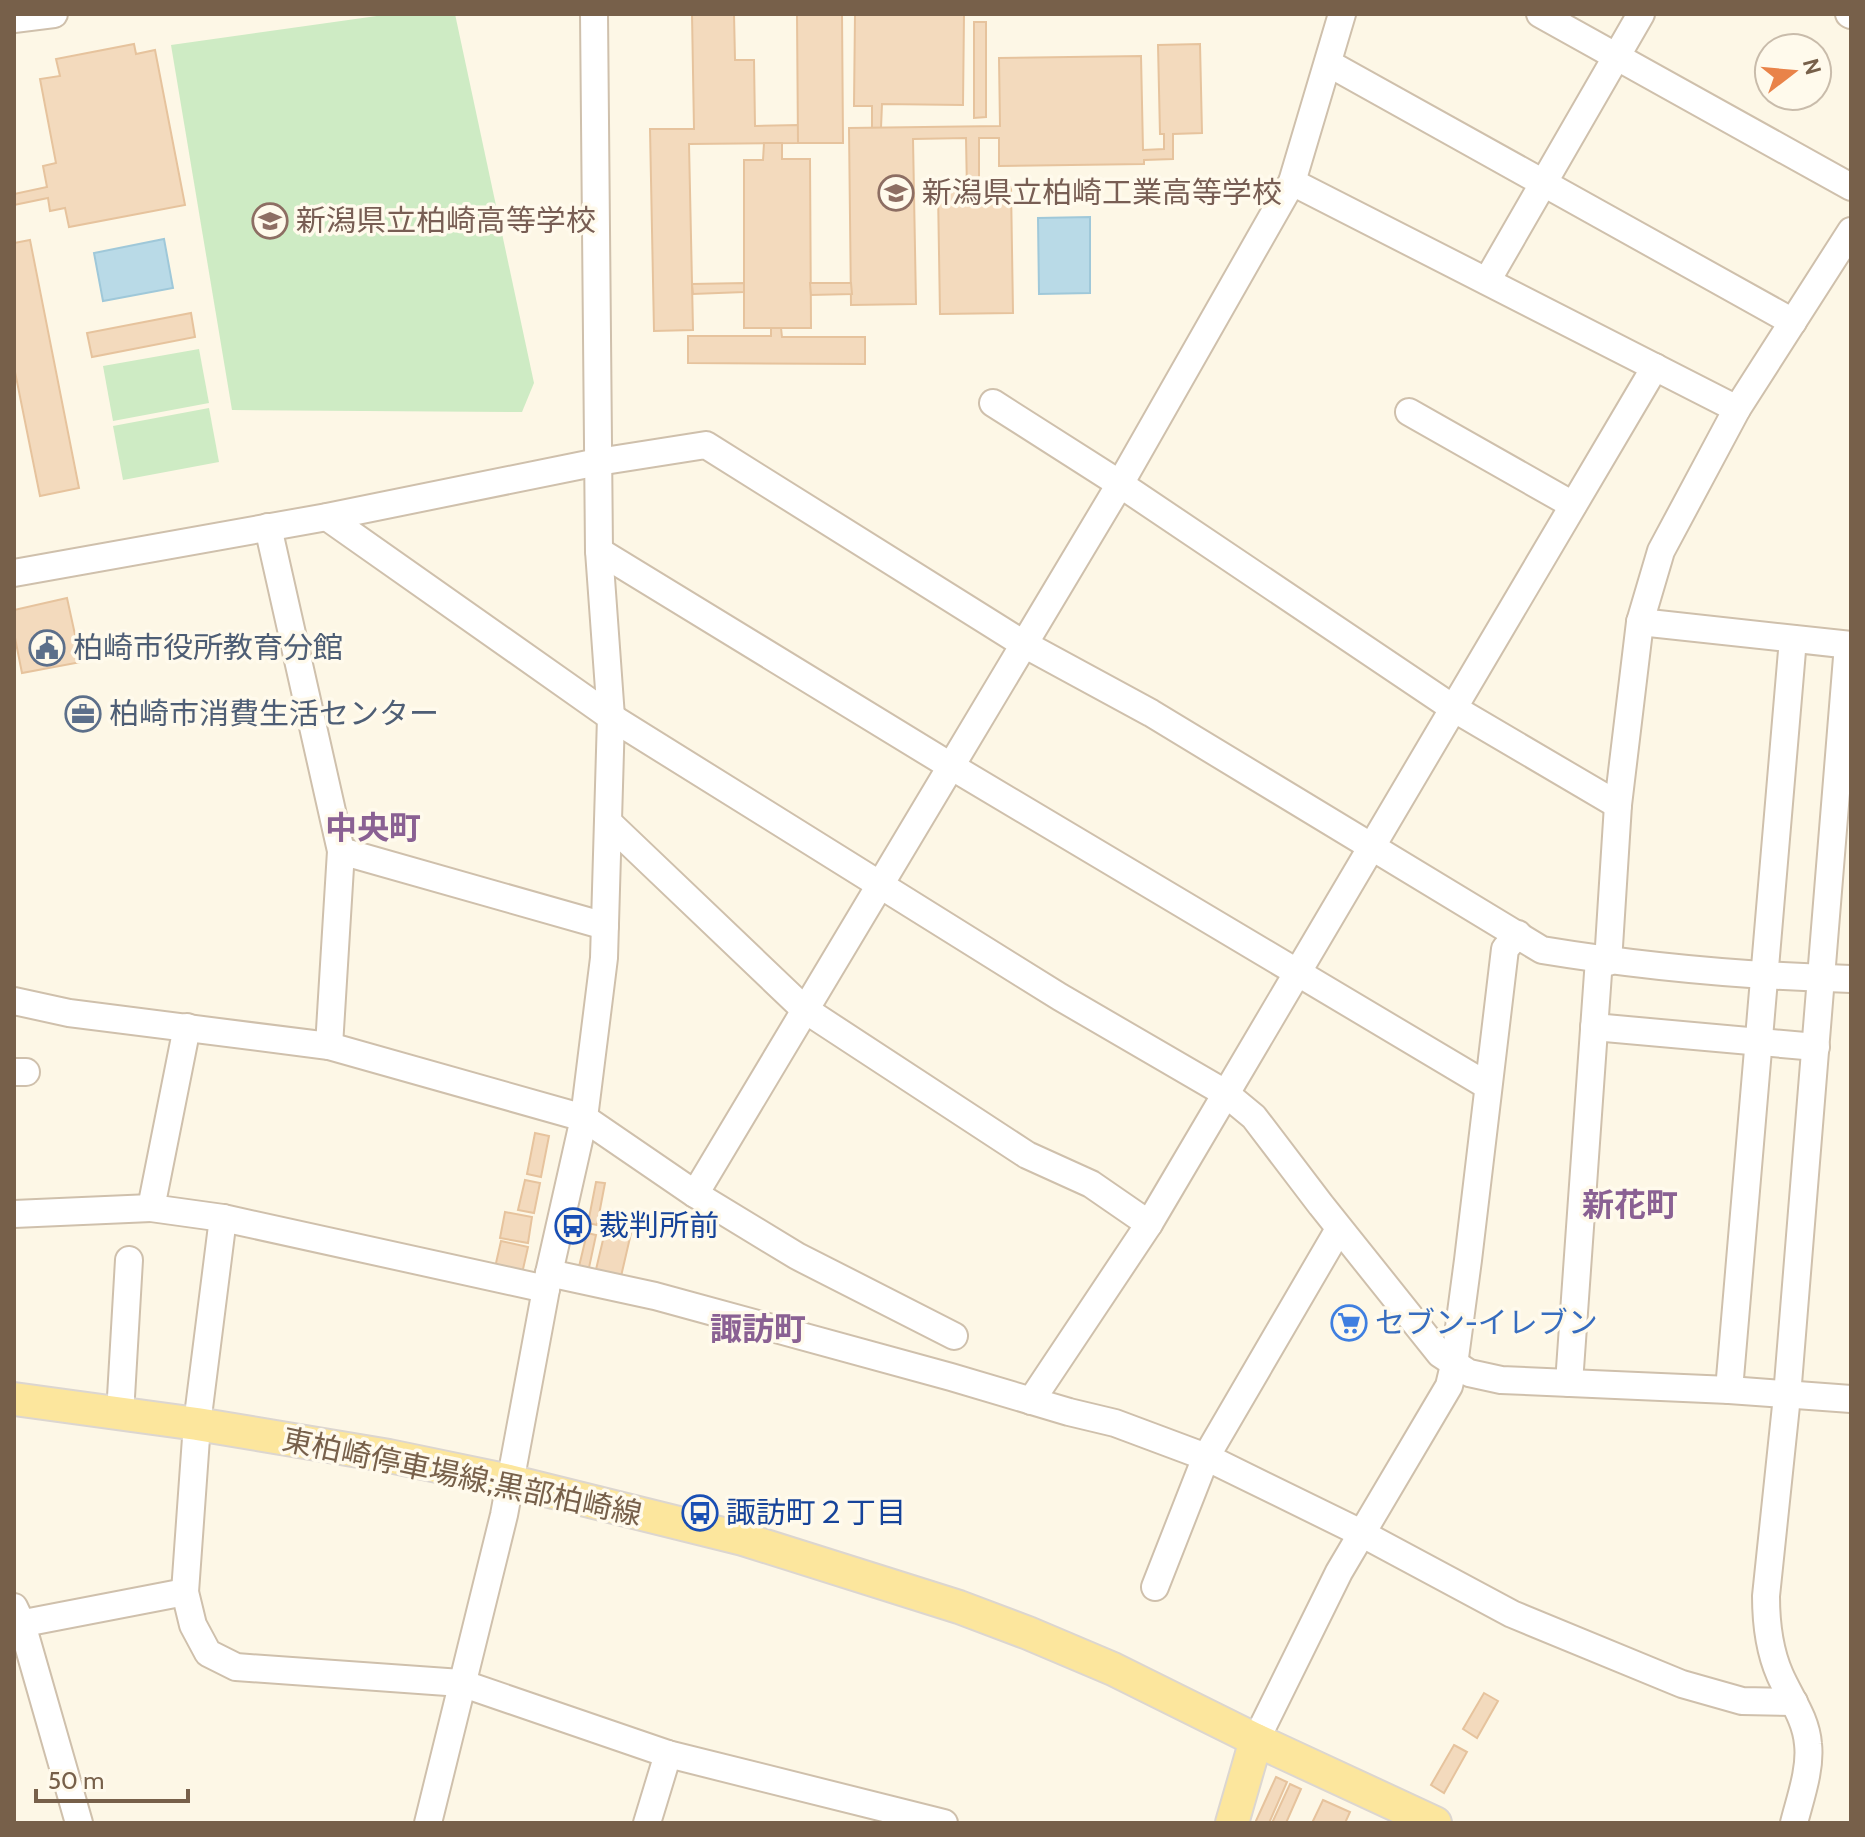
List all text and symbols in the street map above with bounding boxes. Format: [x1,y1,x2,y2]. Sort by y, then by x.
north arrow [1753,32,1833,112]
text: N [1797,55,1827,78]
school or university icon: 新潟県立柏崎工業高等学校 [877,174,915,212]
place label: 新潟県立柏崎工業高等学校 [922,174,1282,211]
school or university icon: 新潟県立柏崎高等学校 [251,202,289,240]
place label: 新潟県立柏崎高等学校 [296,202,596,239]
public building icon: 柏崎市役所教育分館 [28,629,66,667]
place label: 柏崎市役所教育分館 [73,629,343,666]
office icon: 柏崎市消費生活センター [64,695,102,733]
place label: 柏崎市消費生活センター [109,695,439,732]
district label: 中央町 [325,808,421,847]
district label: 新花町 [1582,1185,1678,1224]
bus stop icon: 裁判所前 [554,1207,592,1245]
place label: 裁判所前 [599,1207,719,1244]
supermarket icon: セブン-イレブン [1330,1304,1368,1342]
place label: セブン-イレブン [1375,1304,1598,1341]
district label: 諏訪町 [710,1309,806,1348]
street label: 東柏崎停車場線;黒部柏崎線 [279,1420,645,1533]
bus stop icon: 諏訪町２丁目 [681,1494,719,1532]
place label: 諏訪町２丁目 [726,1494,906,1531]
scale bar [36,1753,188,1803]
text: 50 m [48,1766,104,1795]

